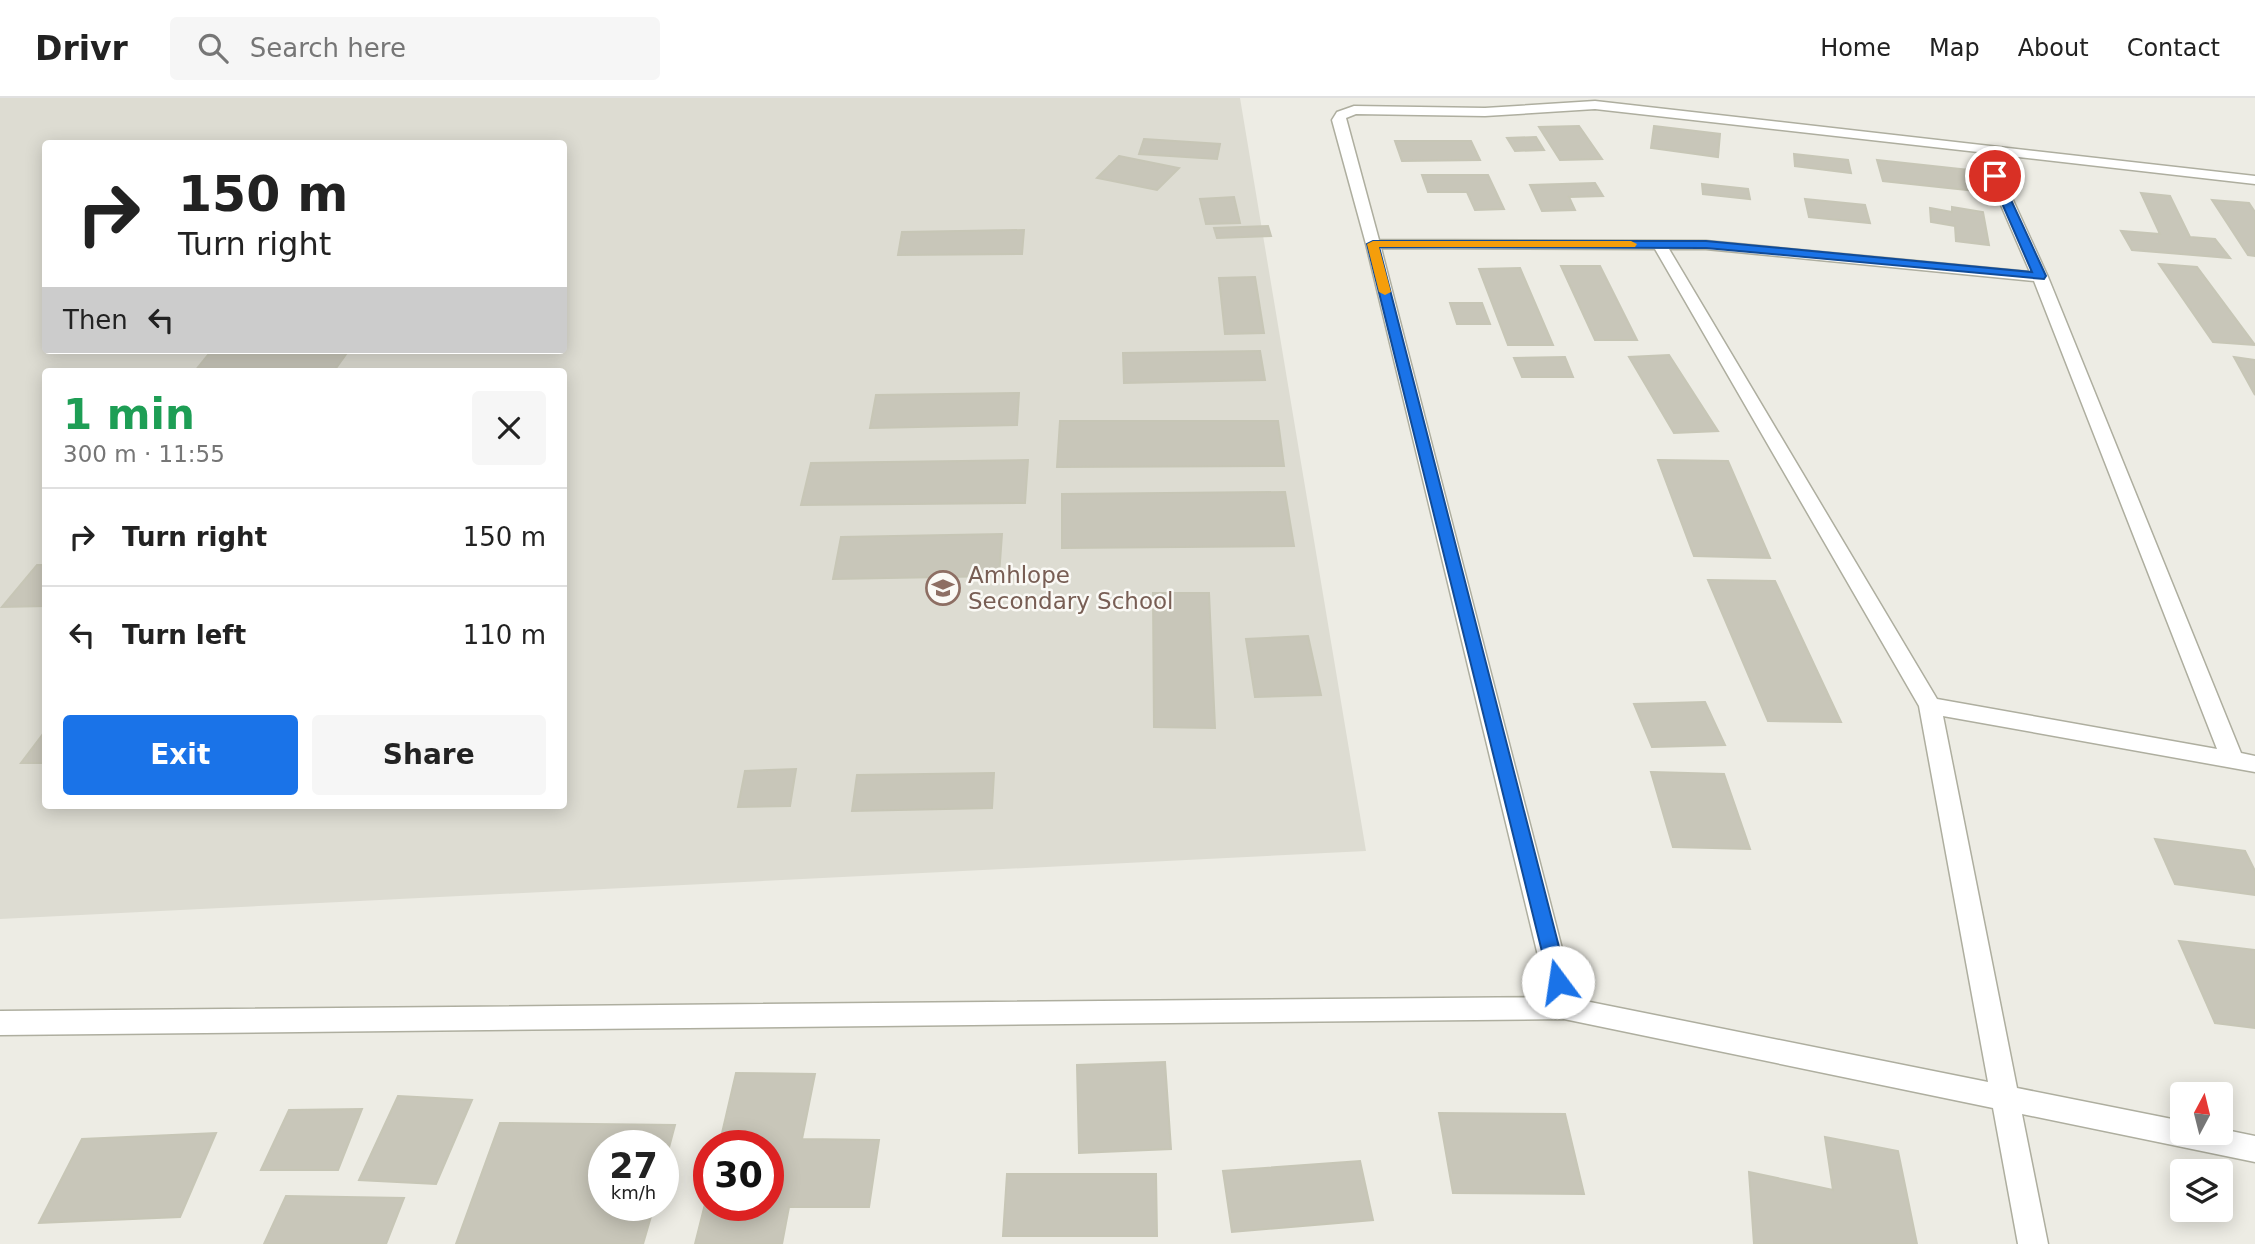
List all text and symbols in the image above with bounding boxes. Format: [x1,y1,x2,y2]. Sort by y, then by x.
search box [170,17,660,80]
text: Drivr [35,29,128,68]
icon: search [194,29,232,67]
text: Search here [250,33,406,63]
text: Home [1820,34,1891,62]
text: Map [1929,34,1980,62]
text: About [2018,34,2089,62]
text: Contact [2127,34,2220,62]
pin [1965,146,2025,206]
icon: arrive [1976,157,2014,195]
text: 150 m [178,166,348,223]
icon: right [63,168,154,259]
text: Turn right [178,225,331,263]
icon: left [142,301,180,339]
text: Then [63,305,128,335]
text: 1 min [63,390,195,439]
button: close [472,391,546,465]
text: 300 m · 11:55 [63,441,225,467]
icon: right [63,518,101,556]
text: Turn right [122,522,267,552]
text: 150 m [463,522,546,552]
place label: Amhlope Secondary School [968,562,1173,614]
school or university icon: Amhlope Secondary School [924,569,962,607]
icon: left [63,616,101,654]
text: Turn left [122,620,246,650]
text: 110 m [463,620,546,650]
button: Exit [63,715,298,795]
button: Share [312,715,546,795]
position arrow [1521,945,1595,1019]
north arrow [2170,1082,2233,1144]
map controls [2170,1082,2233,1222]
speed limit sign: 30 [693,1130,784,1221]
text: 27 [609,1146,658,1186]
button: layers [2170,1159,2233,1222]
text: km/h [611,1182,656,1203]

